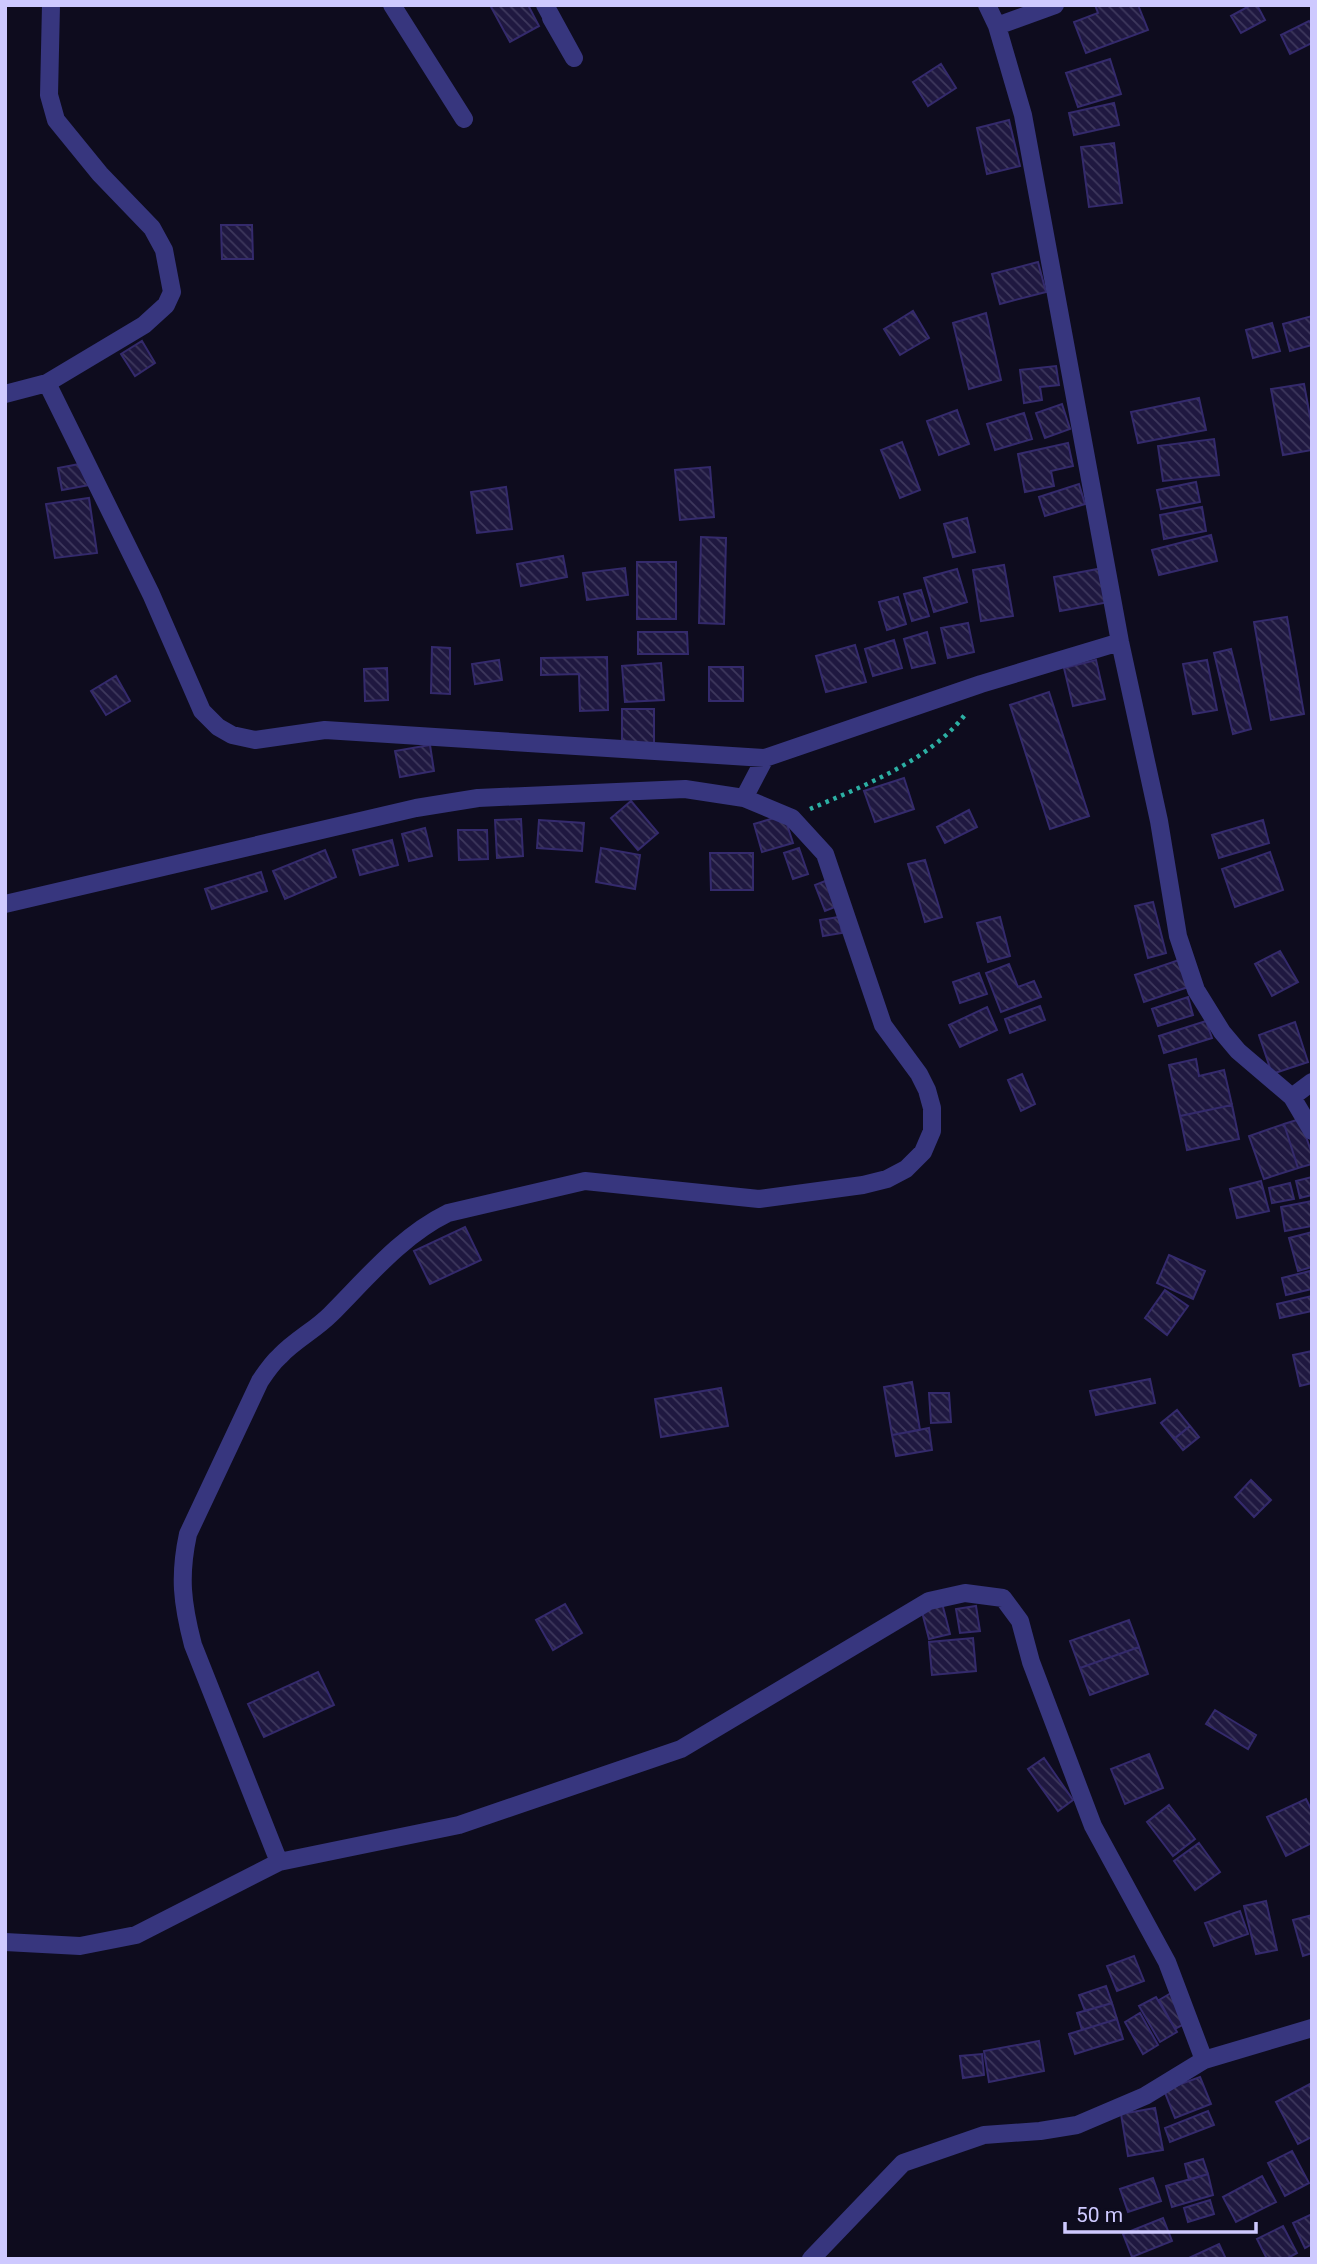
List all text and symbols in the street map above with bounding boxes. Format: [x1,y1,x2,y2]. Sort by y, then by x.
scale bar [1065,2190,1256,2234]
text: 50 m [1076,2203,1123,2227]

